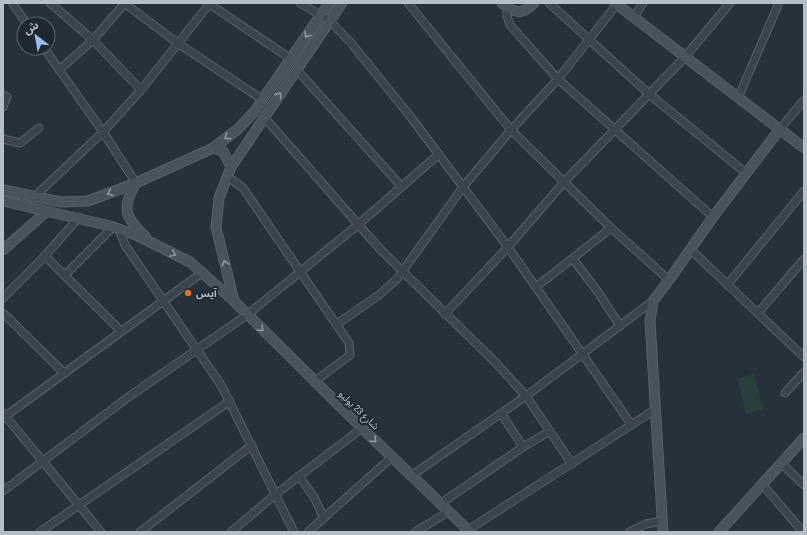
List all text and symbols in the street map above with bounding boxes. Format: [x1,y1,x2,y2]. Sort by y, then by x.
north arrow [16,16,56,56]
text: ش [21,18,41,37]
one-way arrow [304,31,312,38]
one-way arrow [274,93,281,100]
one-way arrow [225,132,232,139]
one-way arrow [107,188,114,196]
one-way arrow [168,249,176,257]
one-way arrow [222,260,230,266]
place label: آيس [196,287,217,300]
marker: آيس [183,288,193,298]
one-way arrow [256,324,264,332]
street label: شارع 23 يوليو [335,387,382,434]
one-way arrow [369,435,377,443]

